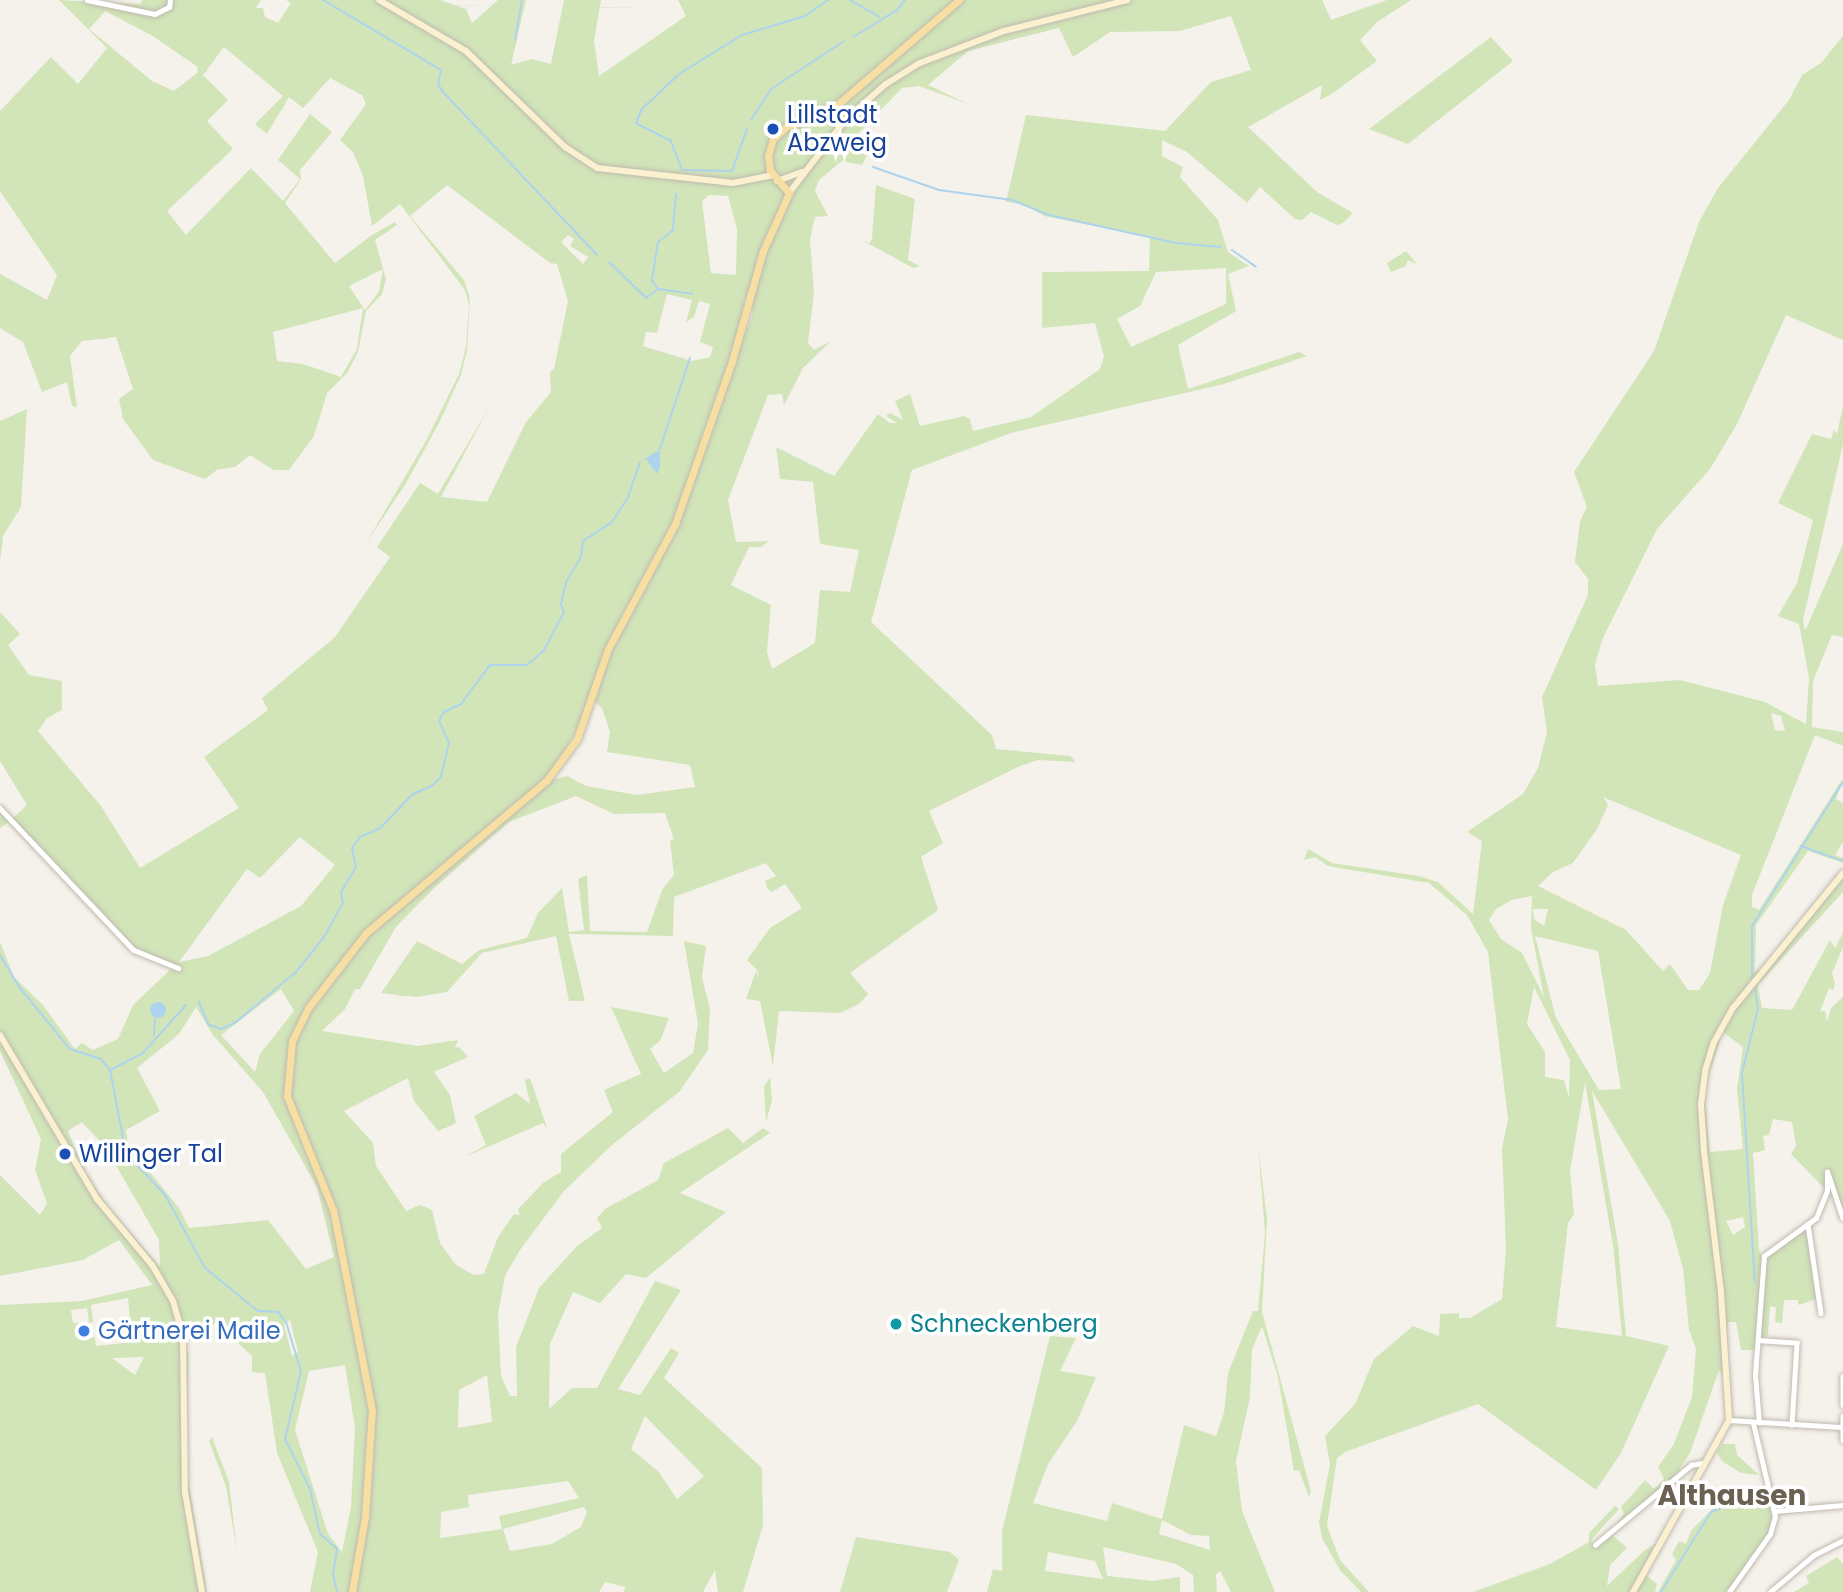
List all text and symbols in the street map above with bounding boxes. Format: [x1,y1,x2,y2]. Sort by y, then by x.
place label: Lillstadt Abzweig [787,101,887,157]
marker: Lillstadt Abzweig [765,121,781,137]
place label: Willinger Tal [79,1140,223,1168]
marker: Willinger Tal [57,1146,73,1162]
place label: Schneckenberg [910,1310,1098,1338]
marker: Schneckenberg [888,1316,904,1332]
place label: Gärtnerei Maile [98,1317,281,1345]
marker: Gärtnerei Maile [76,1323,92,1339]
district label: Althausen [1658,1479,1806,1513]

